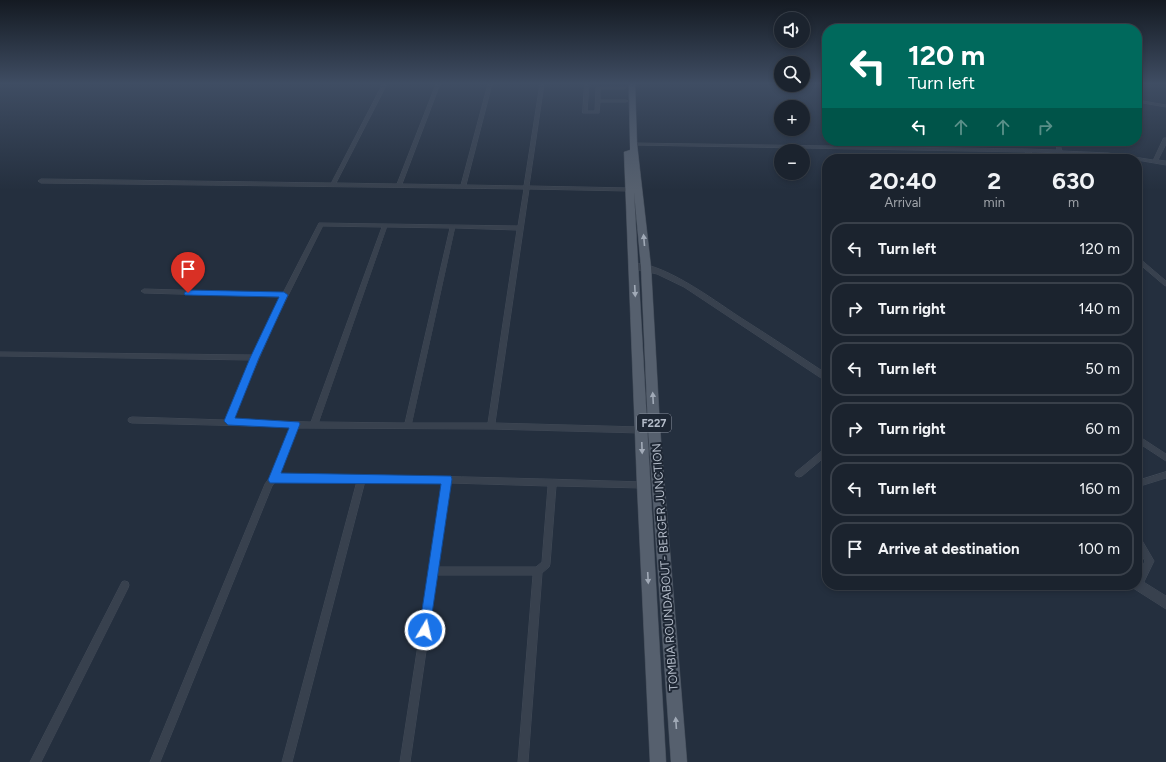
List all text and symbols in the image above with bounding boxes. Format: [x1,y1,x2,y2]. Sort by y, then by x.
map controls [774,12,810,180]
button: sound [774,12,810,48]
text: 120 m [908,38,985,72]
icon: left [842,40,894,92]
button: search [774,56,810,92]
text: Turn left [908,72,975,94]
button: + [774,100,810,136]
icon: left [908,116,930,138]
icon: ahead [950,116,972,138]
icon: ahead [992,116,1014,138]
icon: right [1034,116,1056,138]
button: − [774,144,810,180]
text: 20:40 [869,166,937,195]
text: 2 [987,166,1001,195]
text: 630 [1052,166,1095,195]
text: Arrival [884,195,921,210]
text: min [984,195,1005,210]
text: m [1068,195,1079,210]
one-way arrow [640,234,647,246]
icon: left [844,238,866,260]
text: Turn left [878,240,936,258]
text: 120 m [1079,240,1120,258]
pin [171,252,205,293]
icon: arrive [177,258,199,280]
one-way arrow [631,284,638,297]
icon: right [844,298,866,320]
text: Turn right [878,300,946,318]
text: 140 m [1078,300,1120,318]
icon: left [844,358,866,380]
text: Turn left [878,360,936,378]
text: 50 m [1085,360,1120,378]
one-way arrow [650,391,656,404]
road number: F227 [637,414,671,432]
icon: right [844,418,866,440]
text: Turn right [878,420,946,438]
text: 60 m [1085,420,1120,438]
one-way arrow [638,442,645,454]
street label: TOMBIA ROUNDABOUT- BERGER JUNCTION [649,443,681,691]
icon: left [844,478,866,500]
text: Turn left [878,480,936,498]
text: 160 m [1079,480,1120,498]
icon: arrive [844,538,866,560]
text: Arrive at destination [878,540,1019,558]
text: 100 m [1078,540,1120,558]
one-way arrow [644,572,651,584]
position arrow [404,609,446,651]
one-way arrow [672,717,679,729]

